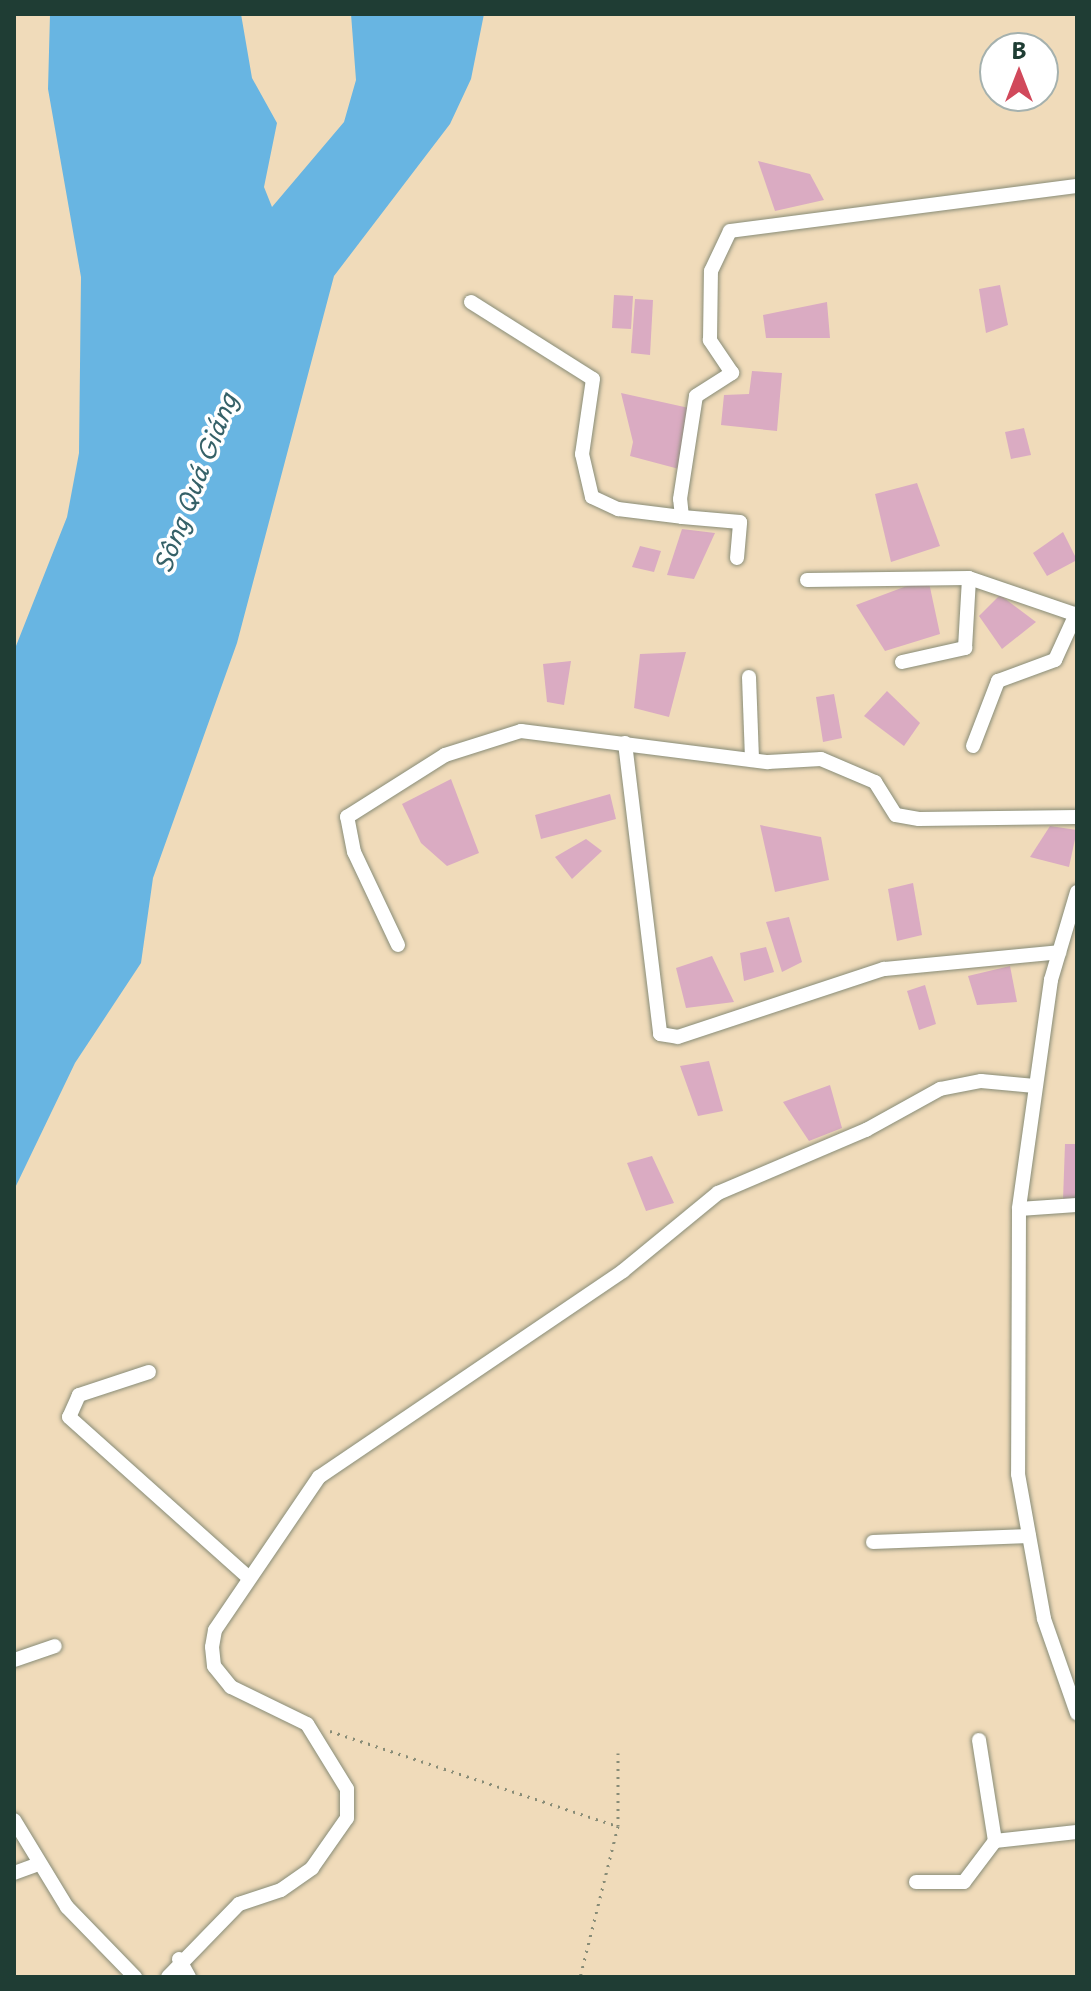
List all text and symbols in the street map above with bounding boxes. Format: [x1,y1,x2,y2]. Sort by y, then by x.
north arrow [979,32,1059,112]
text: B [1011,33,1027,66]
water label: Sông Quá Giáng [148,389,242,577]

